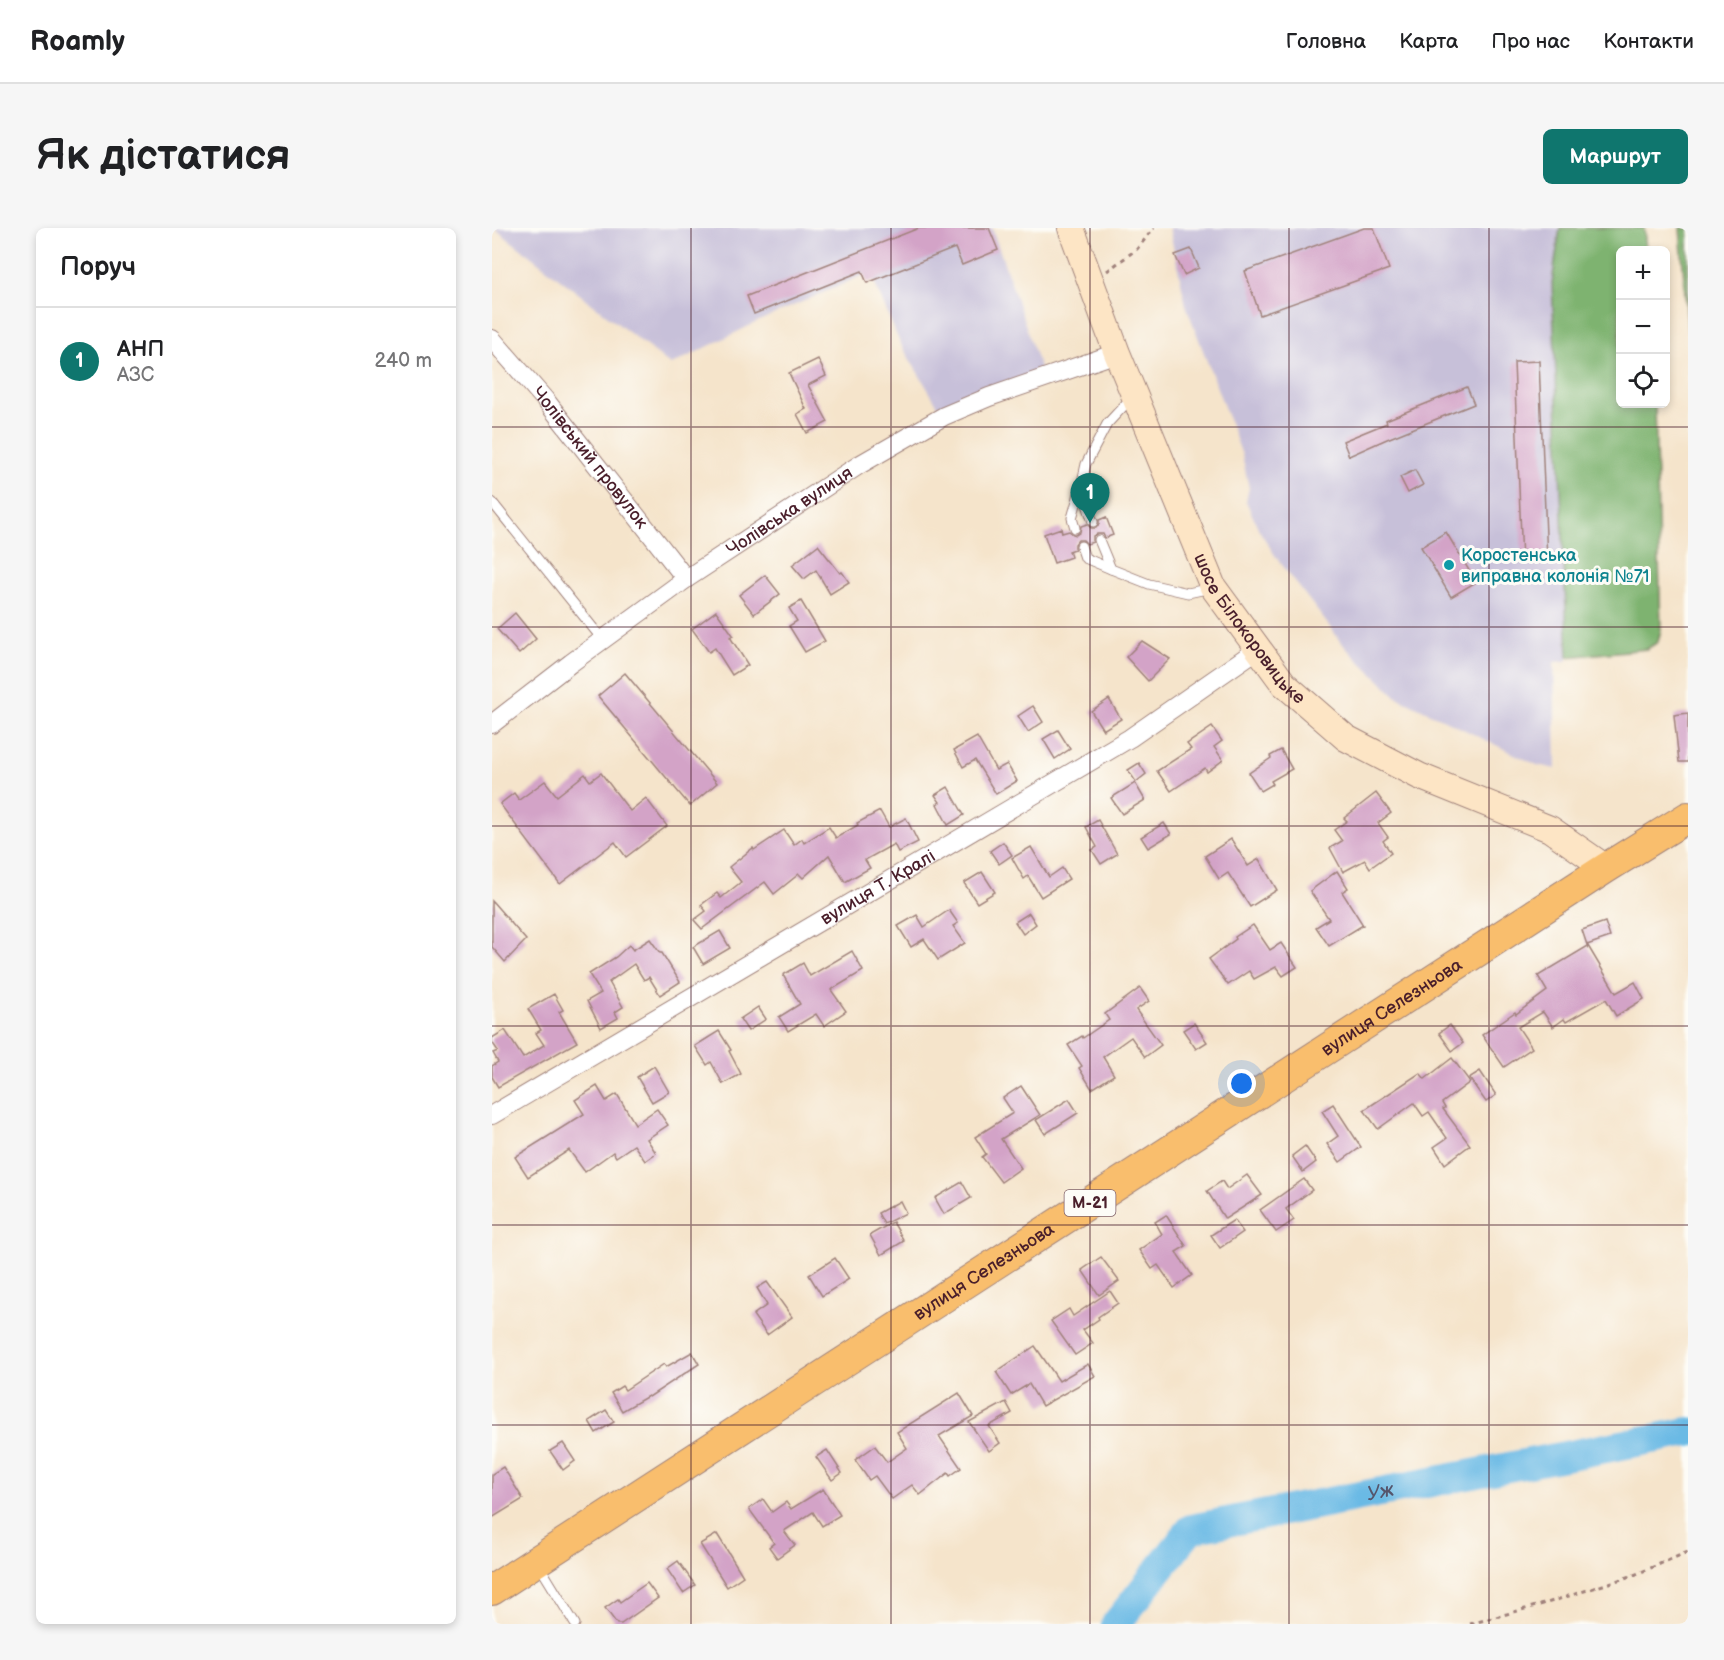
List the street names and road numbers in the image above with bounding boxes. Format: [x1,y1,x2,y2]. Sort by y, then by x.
street label: Чолівський провулок [528,382,653,533]
street label: Чолівська вулиця [722,462,856,560]
street label: шосе Білокоровицьке [1190,550,1310,708]
street label: вулиця Т. Кралі [817,845,939,929]
street label: вулиця Селезньова [1317,954,1466,1060]
road number: М-21 [1064,1190,1116,1216]
street label: вулиця Селезньова [910,1218,1058,1324]

